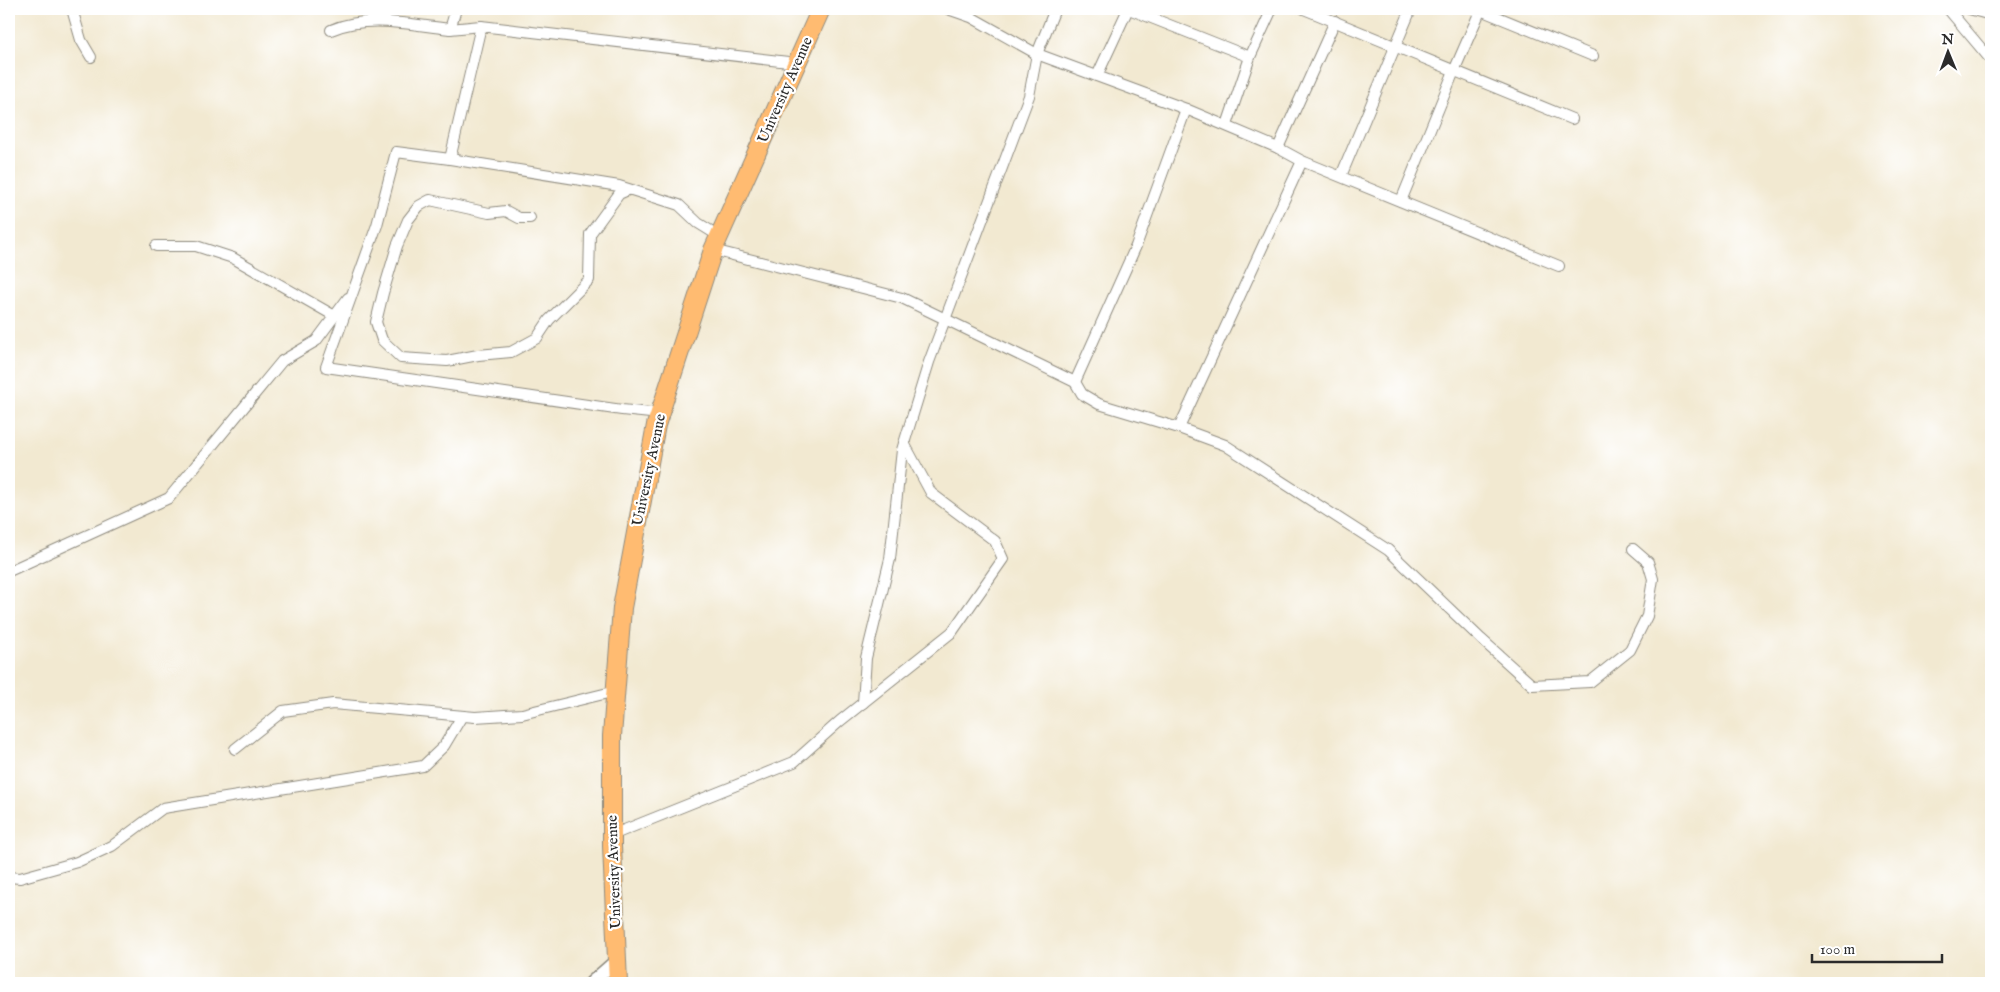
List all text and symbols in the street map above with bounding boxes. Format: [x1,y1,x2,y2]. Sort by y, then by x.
north arrow [1922,28,1972,78]
text: N [1941,31,1954,49]
street label: University Avenue [753,34,817,146]
street label: University Avenue [628,412,670,528]
street label: University Avenue [603,815,625,929]
scale bar [1812,932,1942,964]
text: 100 m [1820,940,1856,959]

